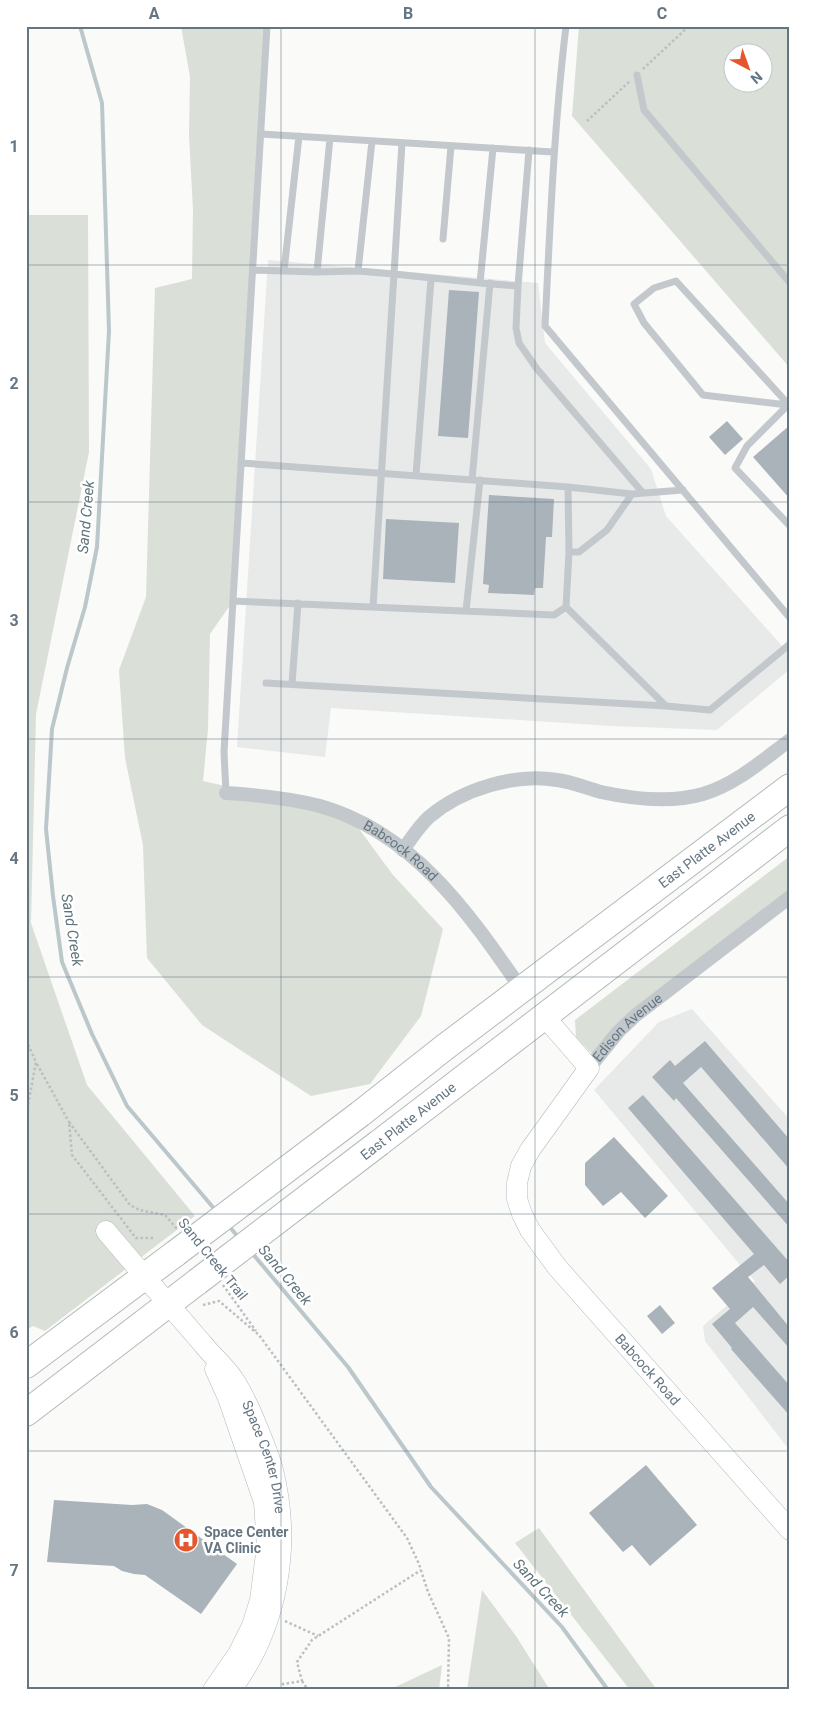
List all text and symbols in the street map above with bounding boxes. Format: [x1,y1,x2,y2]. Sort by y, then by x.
text: A [149,4,160,23]
text: B [403,4,413,23]
text: C [657,4,667,23]
north arrow [724,42,774,92]
text: N [748,69,766,87]
text: 1 [9,137,19,156]
text: 2 [9,374,19,393]
water label: Sand Creek [74,479,98,554]
text: 3 [9,611,19,630]
street label: East Platte Avenue [655,808,758,891]
street label: Babcock Road [361,817,441,884]
text: 4 [9,849,19,868]
water label: Sand Creek [57,892,87,968]
street label: Edison Avenue [589,990,665,1065]
street label: East Platte Avenue [357,1079,459,1163]
text: 5 [9,1086,19,1105]
street label: Sand Creek Trail [175,1215,251,1303]
water label: Sand Creek [254,1241,316,1309]
text: 6 [9,1323,19,1342]
street label: Babcock Road [612,1331,683,1408]
street label: Space Center Drive [239,1398,288,1514]
place label: Space Center VA Clinic [204,1524,288,1556]
hospital icon: Space Center VA Clinic [173,1527,199,1553]
water label: Sand Creek [509,1555,573,1621]
text: 7 [9,1561,19,1580]

